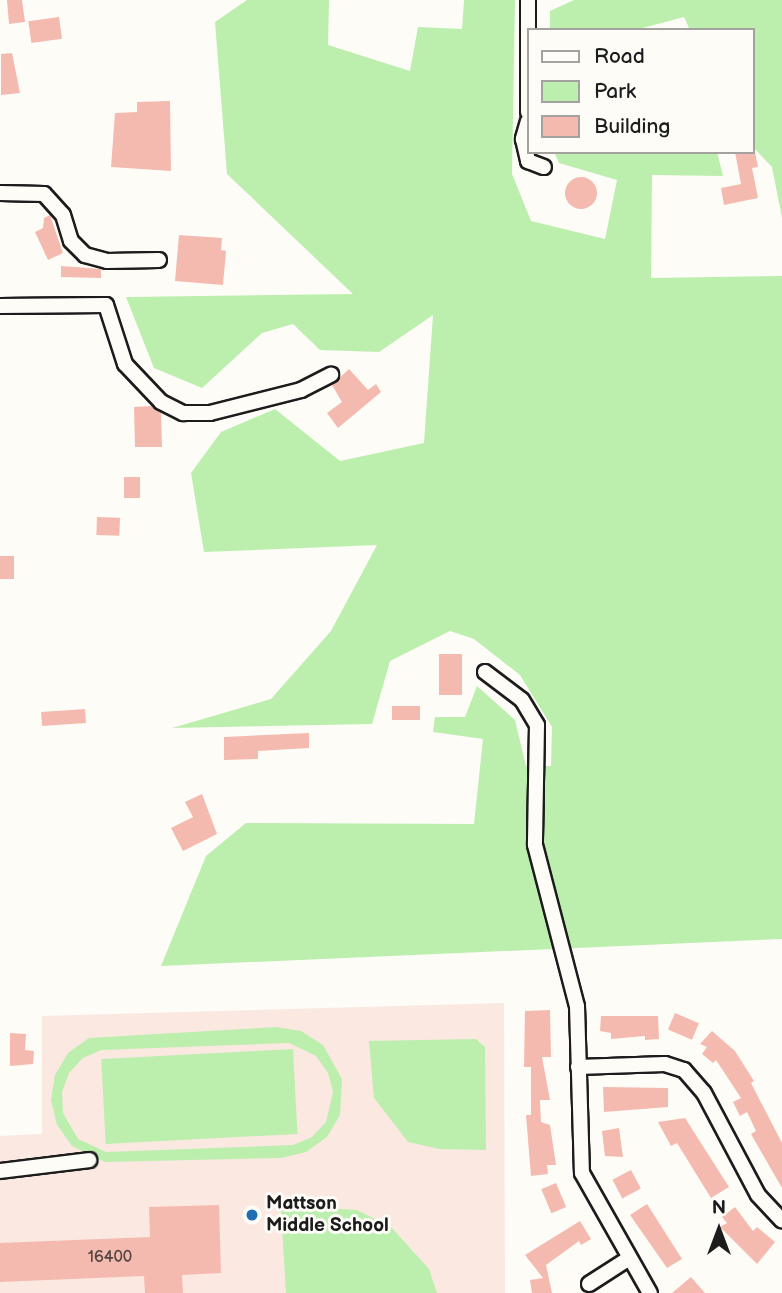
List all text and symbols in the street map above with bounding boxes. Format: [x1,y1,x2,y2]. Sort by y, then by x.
legend [526,28,754,154]
text: Road [594,44,645,69]
text: Park [594,79,636,104]
text: Building [594,114,670,139]
place label: Mattson Middle School [266,1193,389,1237]
north arrow [684,1195,754,1265]
text: N [712,1197,726,1220]
marker: Mattson Middle School [244,1207,260,1223]
house number: 16400 [88,1248,132,1268]

